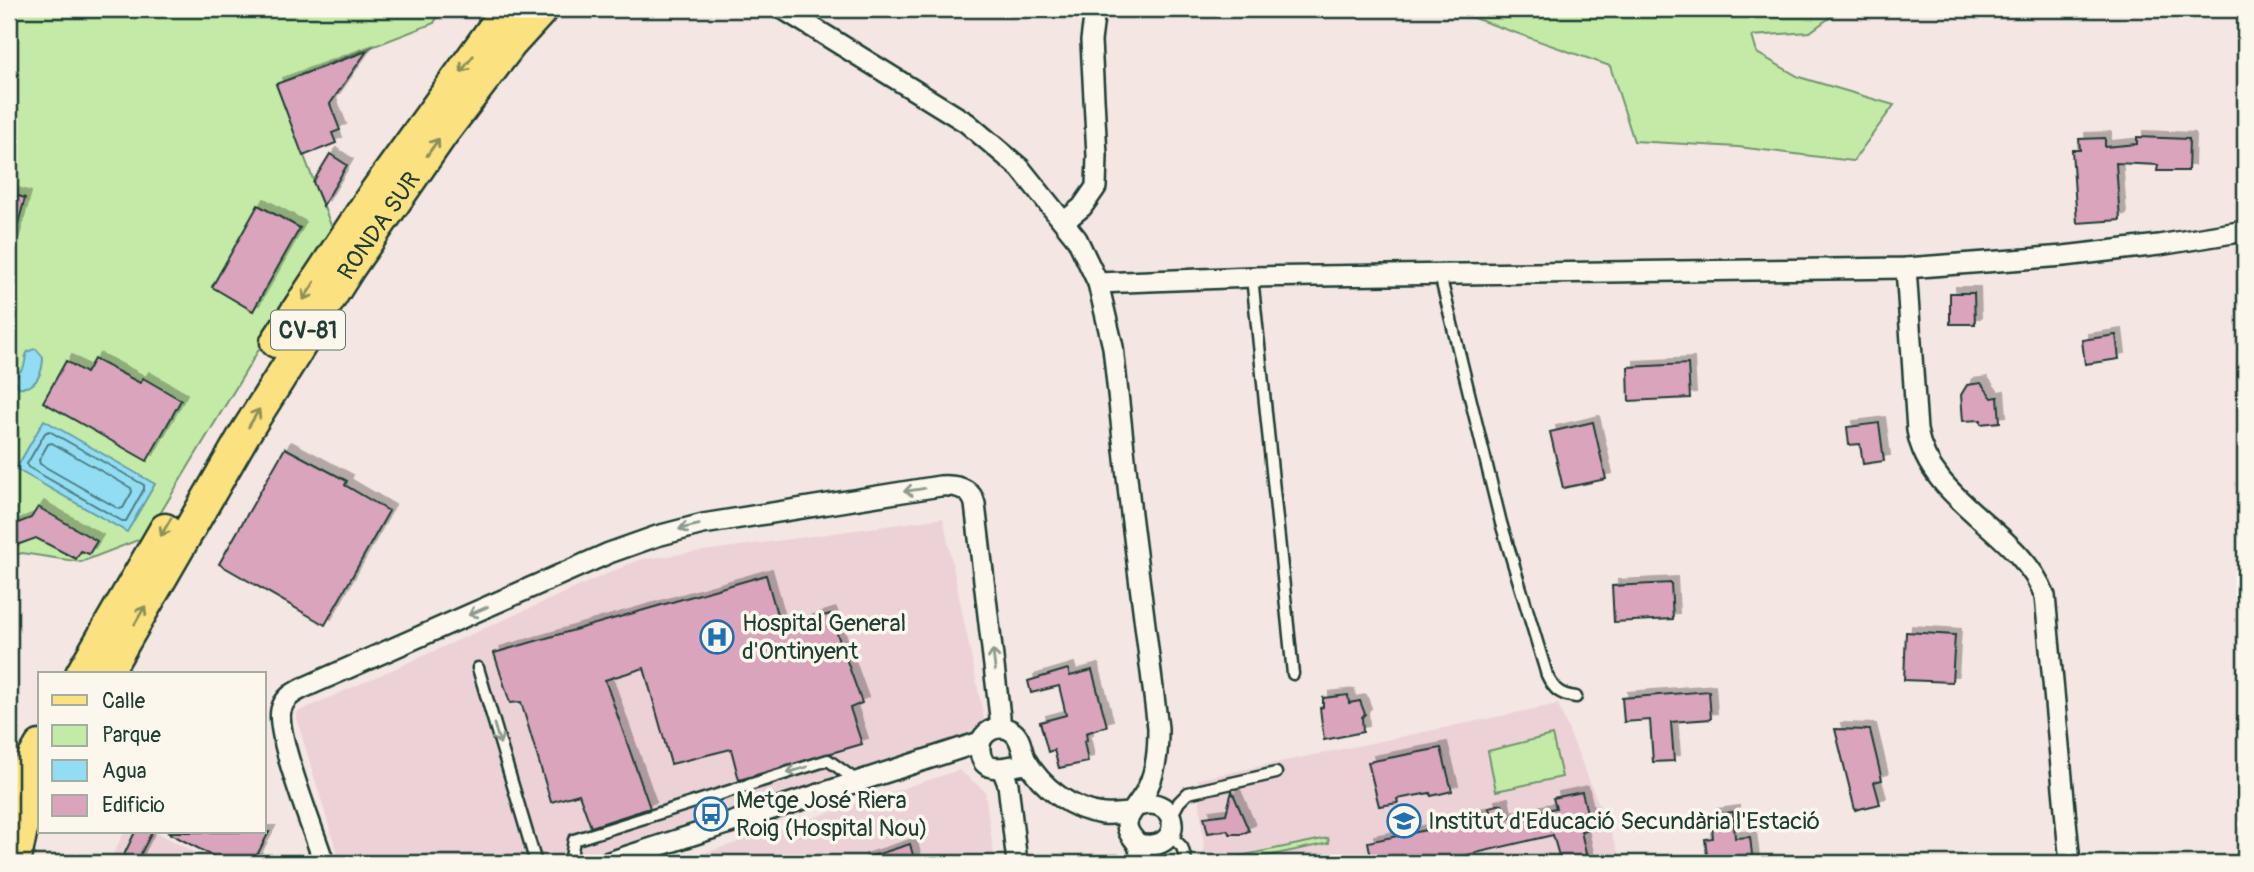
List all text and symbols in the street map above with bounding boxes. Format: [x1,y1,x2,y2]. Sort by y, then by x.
one-way arrow [459,54,474,73]
one-way arrow [426,138,441,157]
street label: RONDA SUR [331,166,426,285]
one-way arrow [301,280,315,300]
road number: CV-81 [271,310,345,350]
one-way arrow [247,408,261,428]
one-way arrow [903,484,926,497]
one-way arrow [159,517,173,537]
one-way arrow [678,521,701,534]
one-way arrow [134,605,147,626]
one-way arrow [468,605,489,618]
place label: Hospital General d'Ontinyent [742,609,906,666]
hospital icon: Hospital General d'Ontinyent [698,618,736,656]
one-way arrow [987,649,1000,672]
legend [38,672,266,834]
text: Calle [102,688,146,715]
text: Parque [102,722,161,749]
one-way arrow [492,722,505,744]
text: Agua [102,758,147,785]
one-way arrow [787,764,809,777]
place label: Metge José Riera Roig (Hospital Nou) [736,786,928,843]
text: Edificio [102,792,165,819]
bus stop icon: Metge José Riera Roig (Hospital Nou) [692,795,730,833]
school or university icon: Institut d'Educació Secundària l'Estació [1385,802,1423,840]
place label: Institut d'Educació Secundària l'Estació [1428,807,1820,836]

